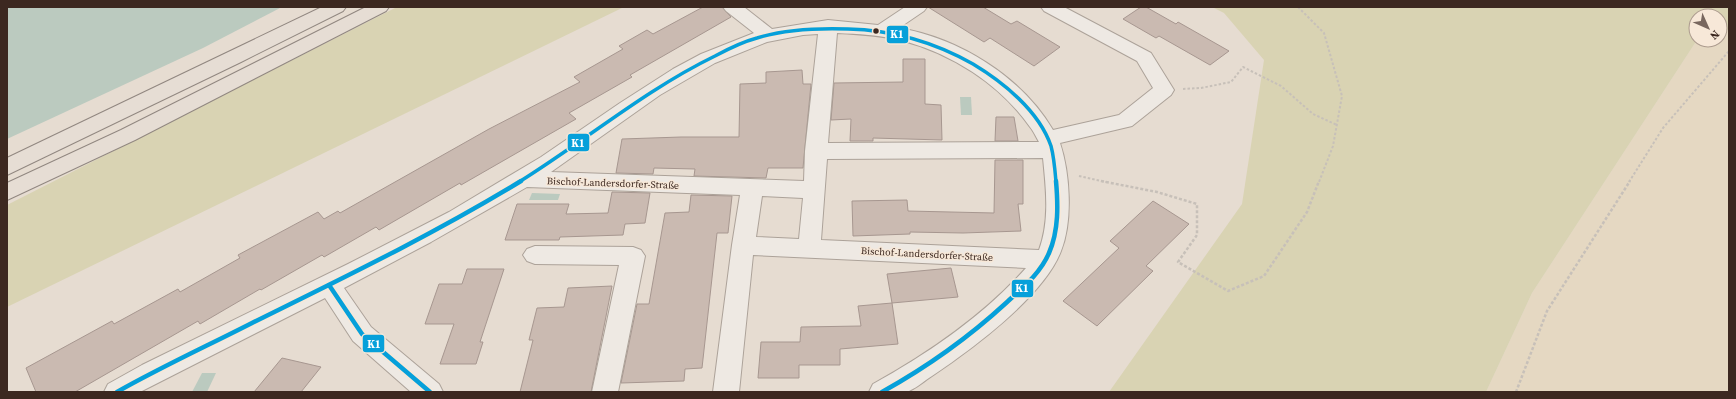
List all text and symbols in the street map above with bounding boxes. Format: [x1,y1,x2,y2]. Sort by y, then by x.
north arrow [1688,8,1728,48]
line badge: K1 [886,25,909,44]
unlabelled marker [871,26,881,36]
text: K1 [890,27,904,42]
text: N [1707,27,1723,43]
line badge: K1 [567,133,590,152]
text: K1 [571,136,585,151]
street label: Bischof-Landersdorfer-Straße [547,174,679,192]
street label: Bischof-Landersdorfer-Straße [861,244,993,264]
line badge: K1 [1011,279,1034,298]
text: K1 [1015,281,1029,296]
line badge: K1 [362,334,385,353]
text: K1 [367,337,381,352]

